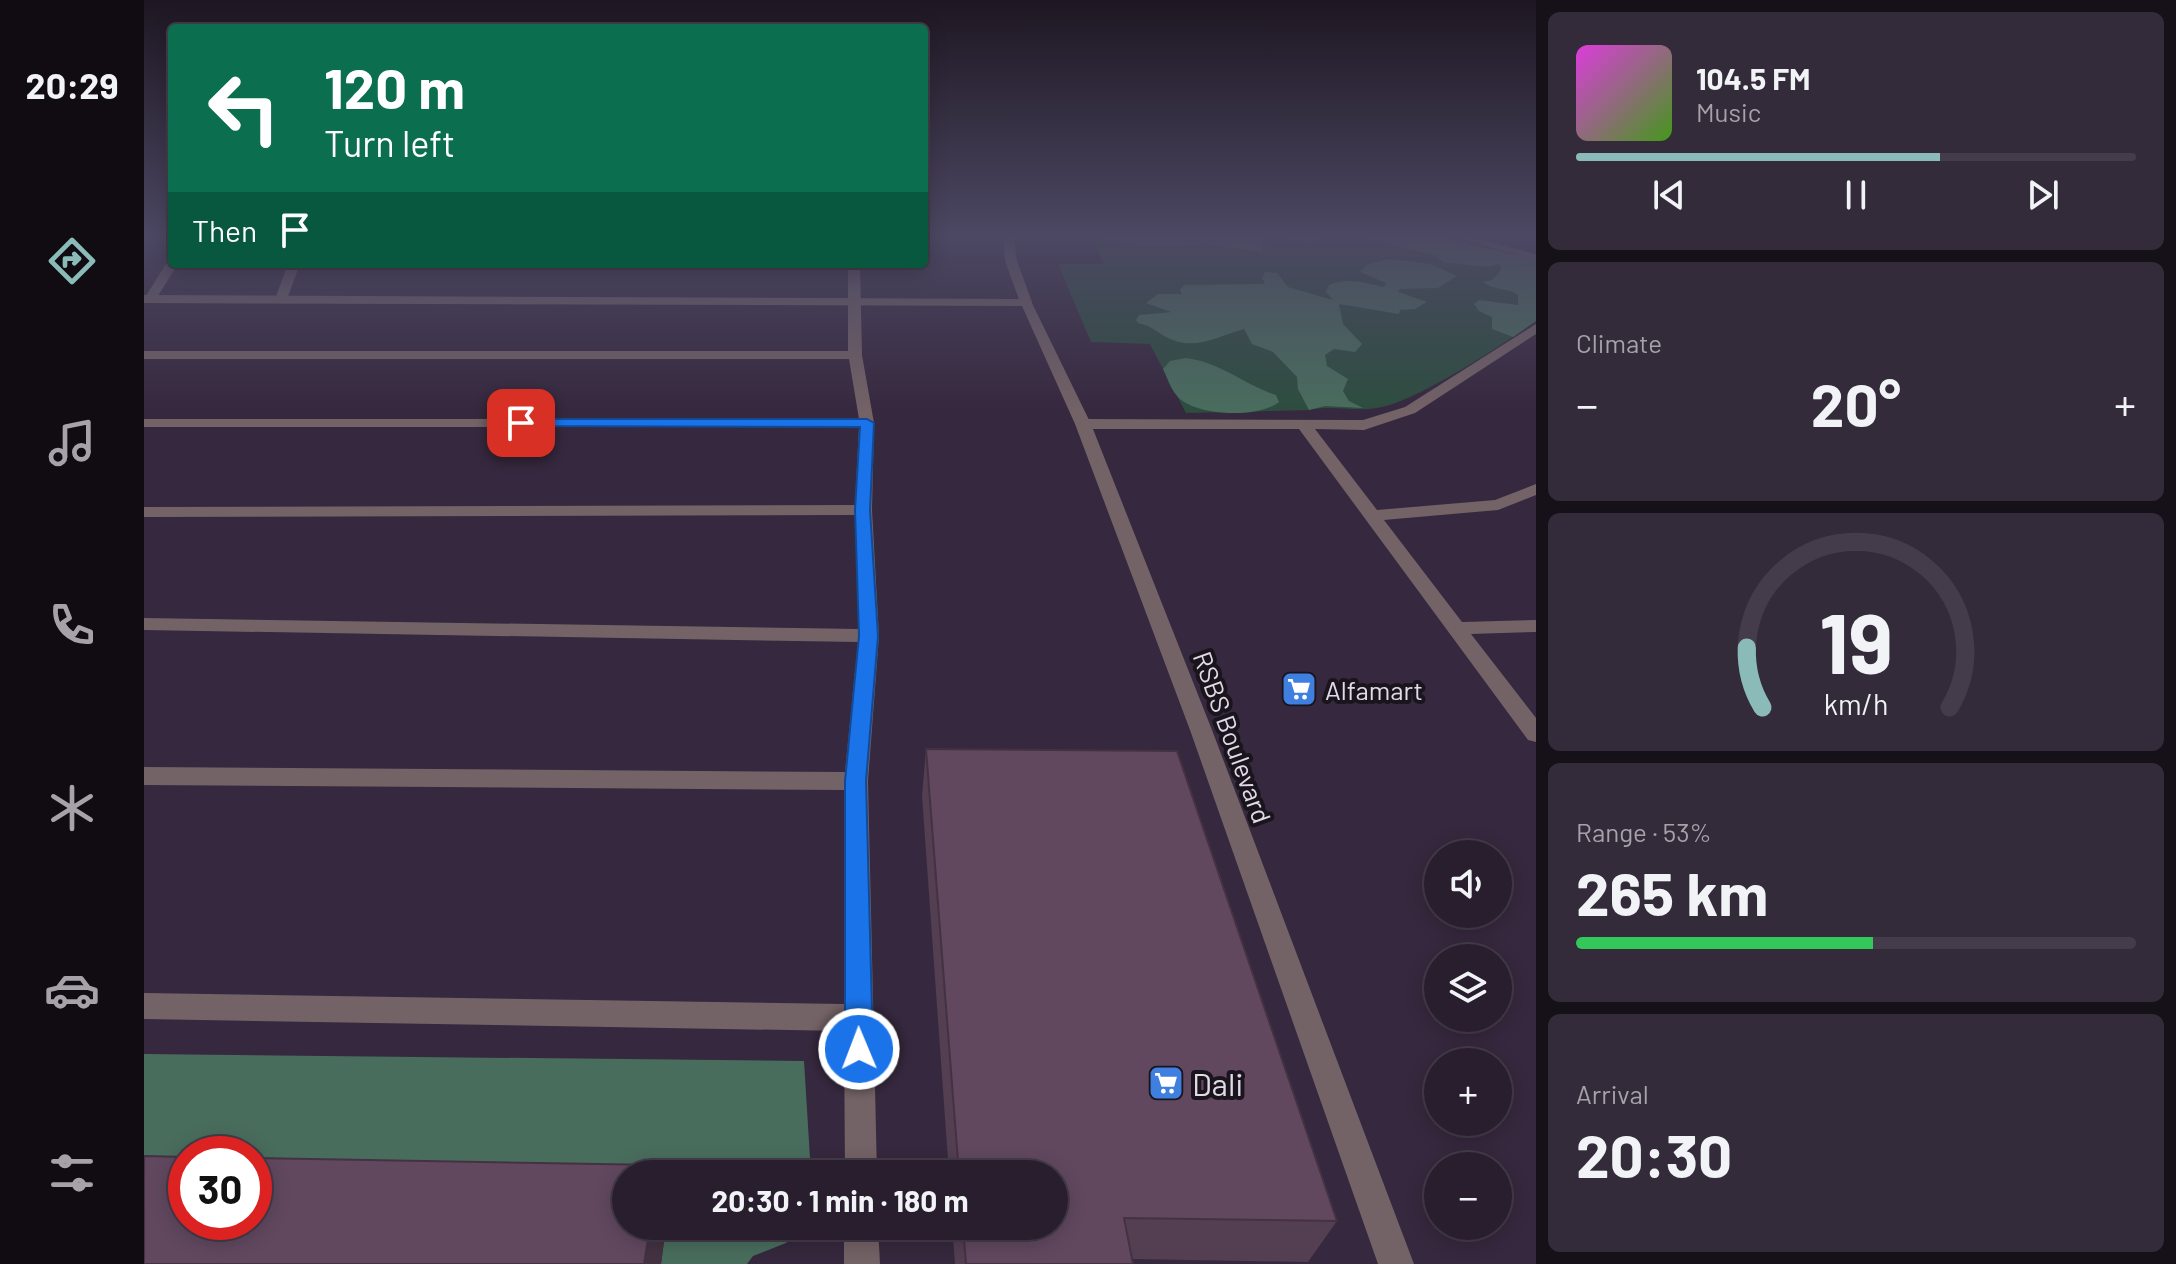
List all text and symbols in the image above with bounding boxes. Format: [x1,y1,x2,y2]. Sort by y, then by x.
text: 120 m [324,53,465,120]
icon: left [192,56,296,160]
text: 104.5 FM [1696,60,1810,96]
text: 20:29 [25,63,119,106]
text: Music [1696,96,1761,127]
text: Turn left [324,121,455,164]
icon: previous [1647,173,1691,217]
icon: pause [1834,173,1878,217]
icon: next [2021,173,2065,217]
icon: arrive [273,208,317,252]
text: Then [192,212,257,248]
icon: directions [44,233,100,289]
text: Climate [1576,327,1662,358]
text: 20° [1811,367,1901,439]
text: − [1576,377,1598,430]
text: + [2114,377,2136,430]
pin [487,389,555,457]
icon: arrive [499,401,543,445]
icon: music [44,415,100,471]
text: 19 [1819,591,1893,691]
icon: phone [44,597,100,653]
street label: RSBS Boulevard [1188,647,1278,827]
supermarket icon: Alfamart [1280,670,1318,708]
place label: Alfamart [1325,674,1423,705]
text: km/h [1824,686,1888,721]
icon: climate [44,780,100,836]
text: Range · 53% [1576,816,1712,847]
map controls [1424,840,1512,1240]
button: sound [1424,840,1512,928]
text: 265 km [1576,856,1768,928]
button: layers [1424,944,1512,1032]
icon: car [44,962,100,1018]
position arrow [817,1007,901,1091]
button: + [1424,1048,1512,1136]
supermarket icon: Dali [1147,1064,1185,1102]
place label: Dali [1192,1064,1243,1102]
text: Arrival [1576,1078,1649,1109]
text: 20:30 [1576,1118,1732,1190]
speed limit sign: 30 [168,1136,272,1240]
icon: filters [44,1145,100,1201]
button: − [1424,1152,1512,1240]
text: 20:30 · 1 min · 180 m [712,1182,968,1218]

